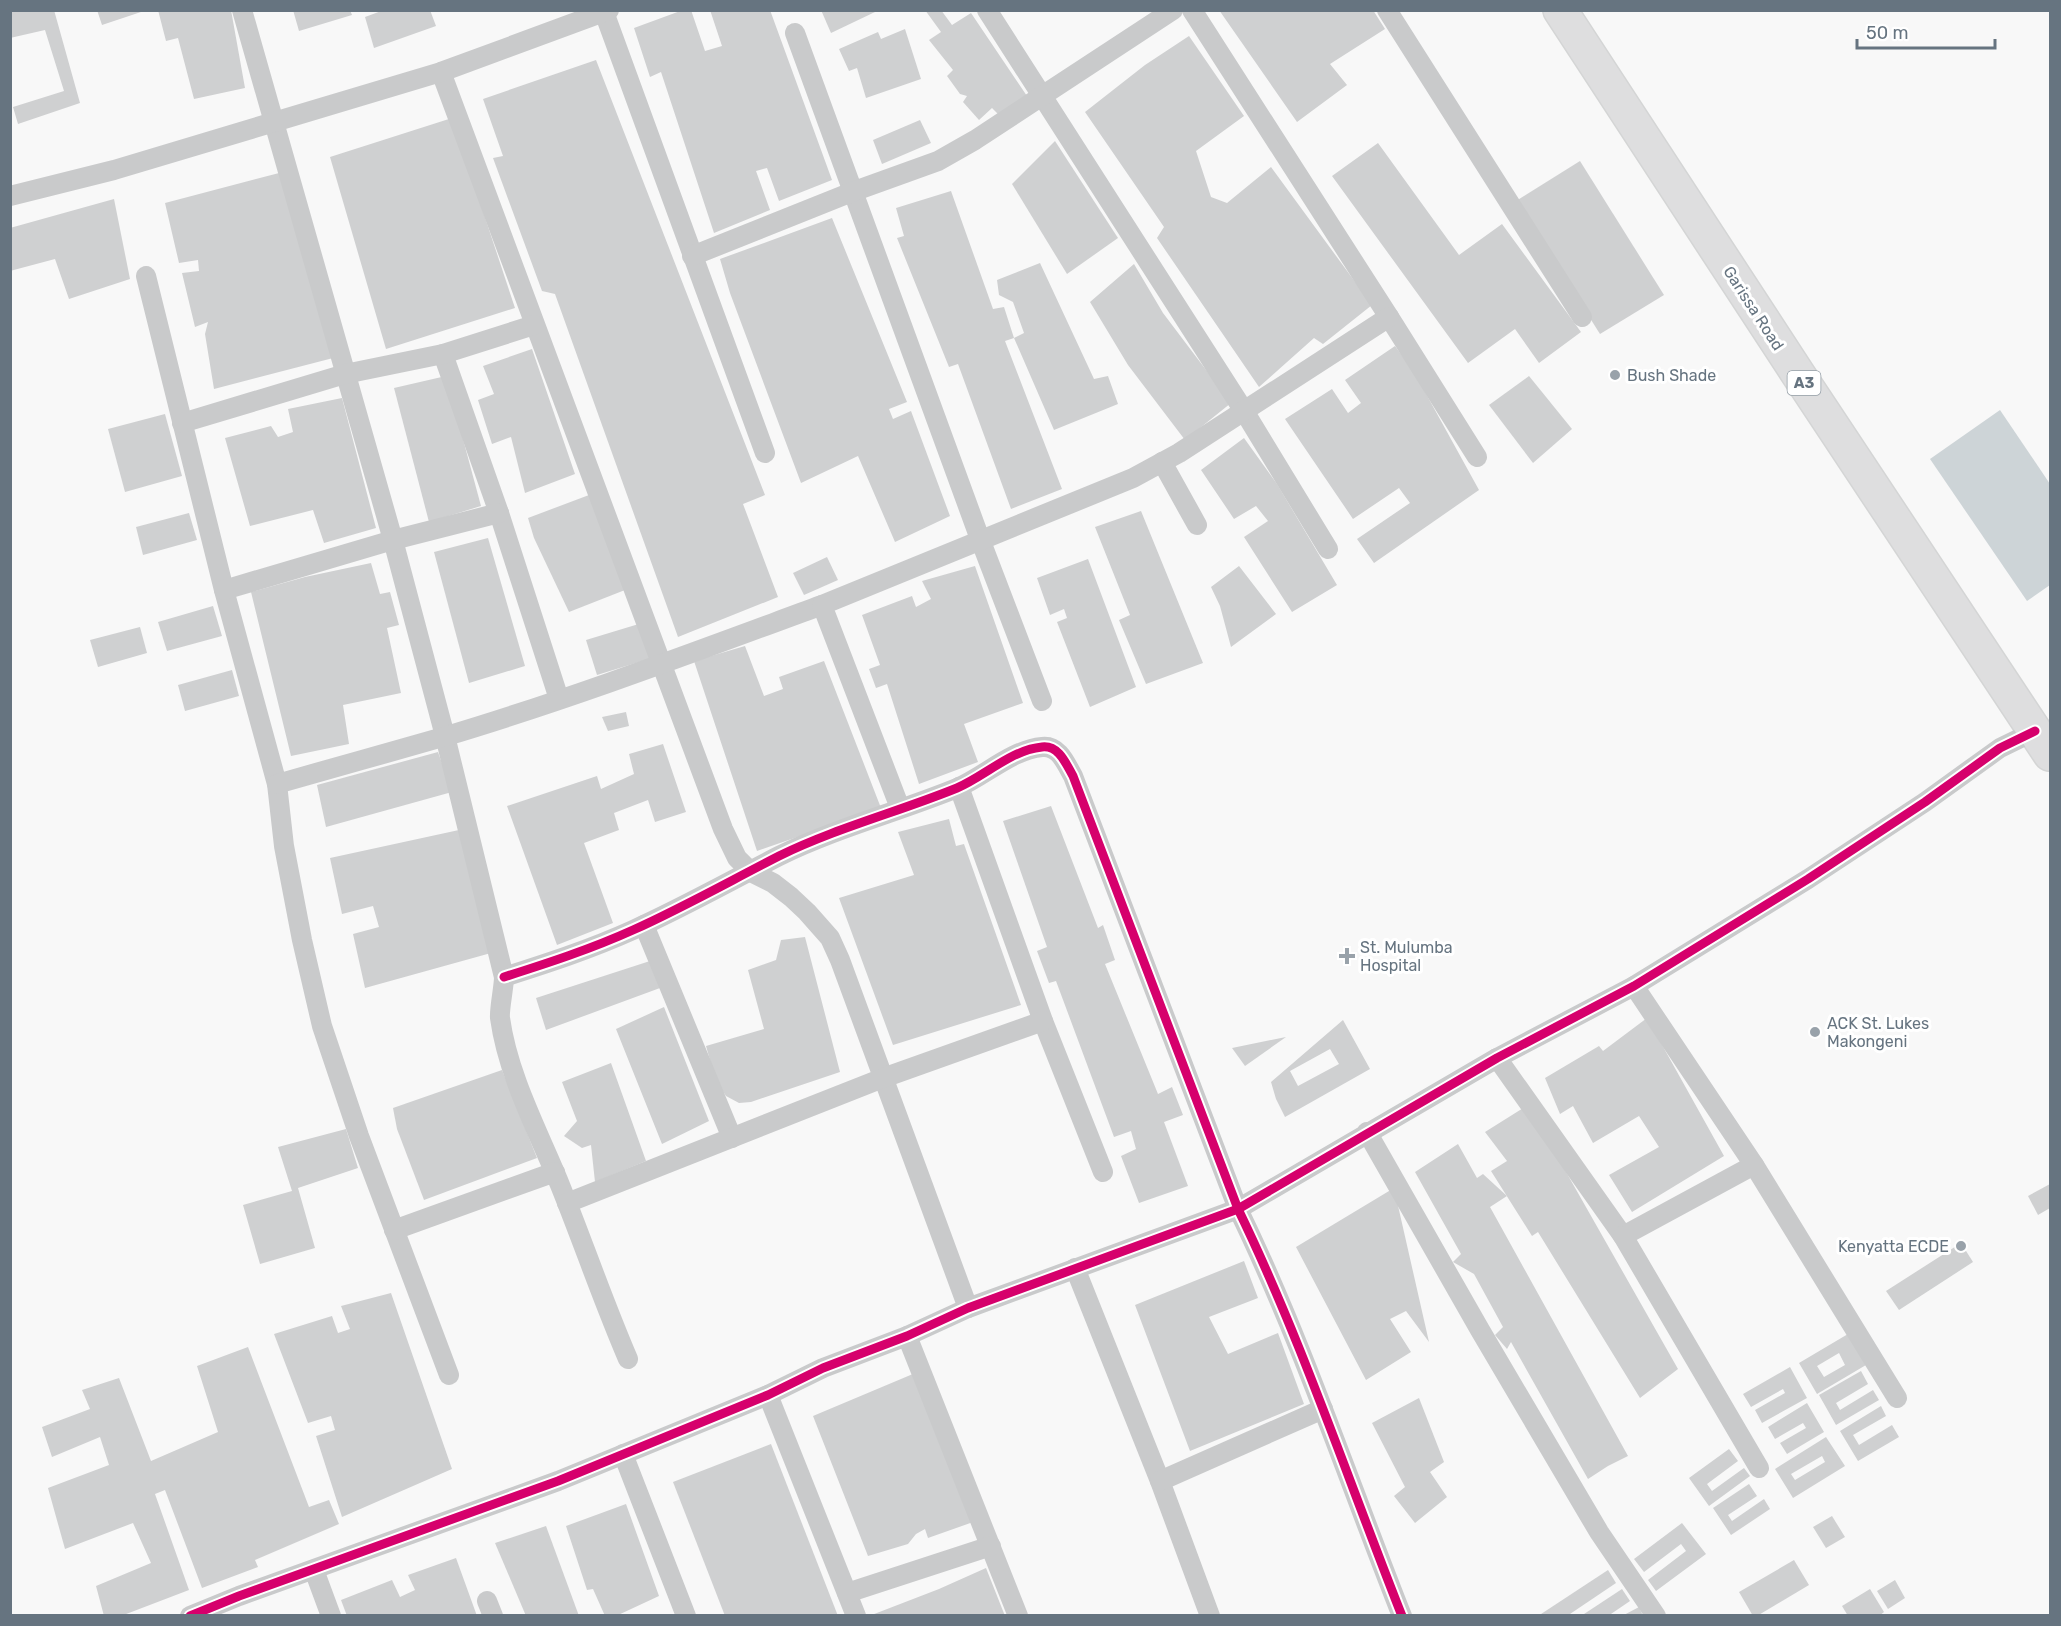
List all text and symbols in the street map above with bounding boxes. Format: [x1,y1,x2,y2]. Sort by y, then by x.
scale bar [1857,12,1995,50]
text: 50 m [1866,22,1909,44]
street label: Garissa Road [1719,263,1788,354]
place label: Bush Shade [1627,366,1716,385]
marker: Bush Shade [1608,368,1622,382]
road number: A3 [1788,371,1820,395]
place label: St. Mulumba Hospital [1360,938,1453,975]
marker: St. Mulumba Hospital [1338,947,1356,965]
place label: ACK St. Lukes Makongeni [1827,1014,1929,1051]
marker: ACK St. Lukes Makongeni [1808,1025,1822,1039]
place label: Kenyatta ECDE [1838,1237,1949,1256]
marker: Kenyatta ECDE [1954,1239,1968,1253]

